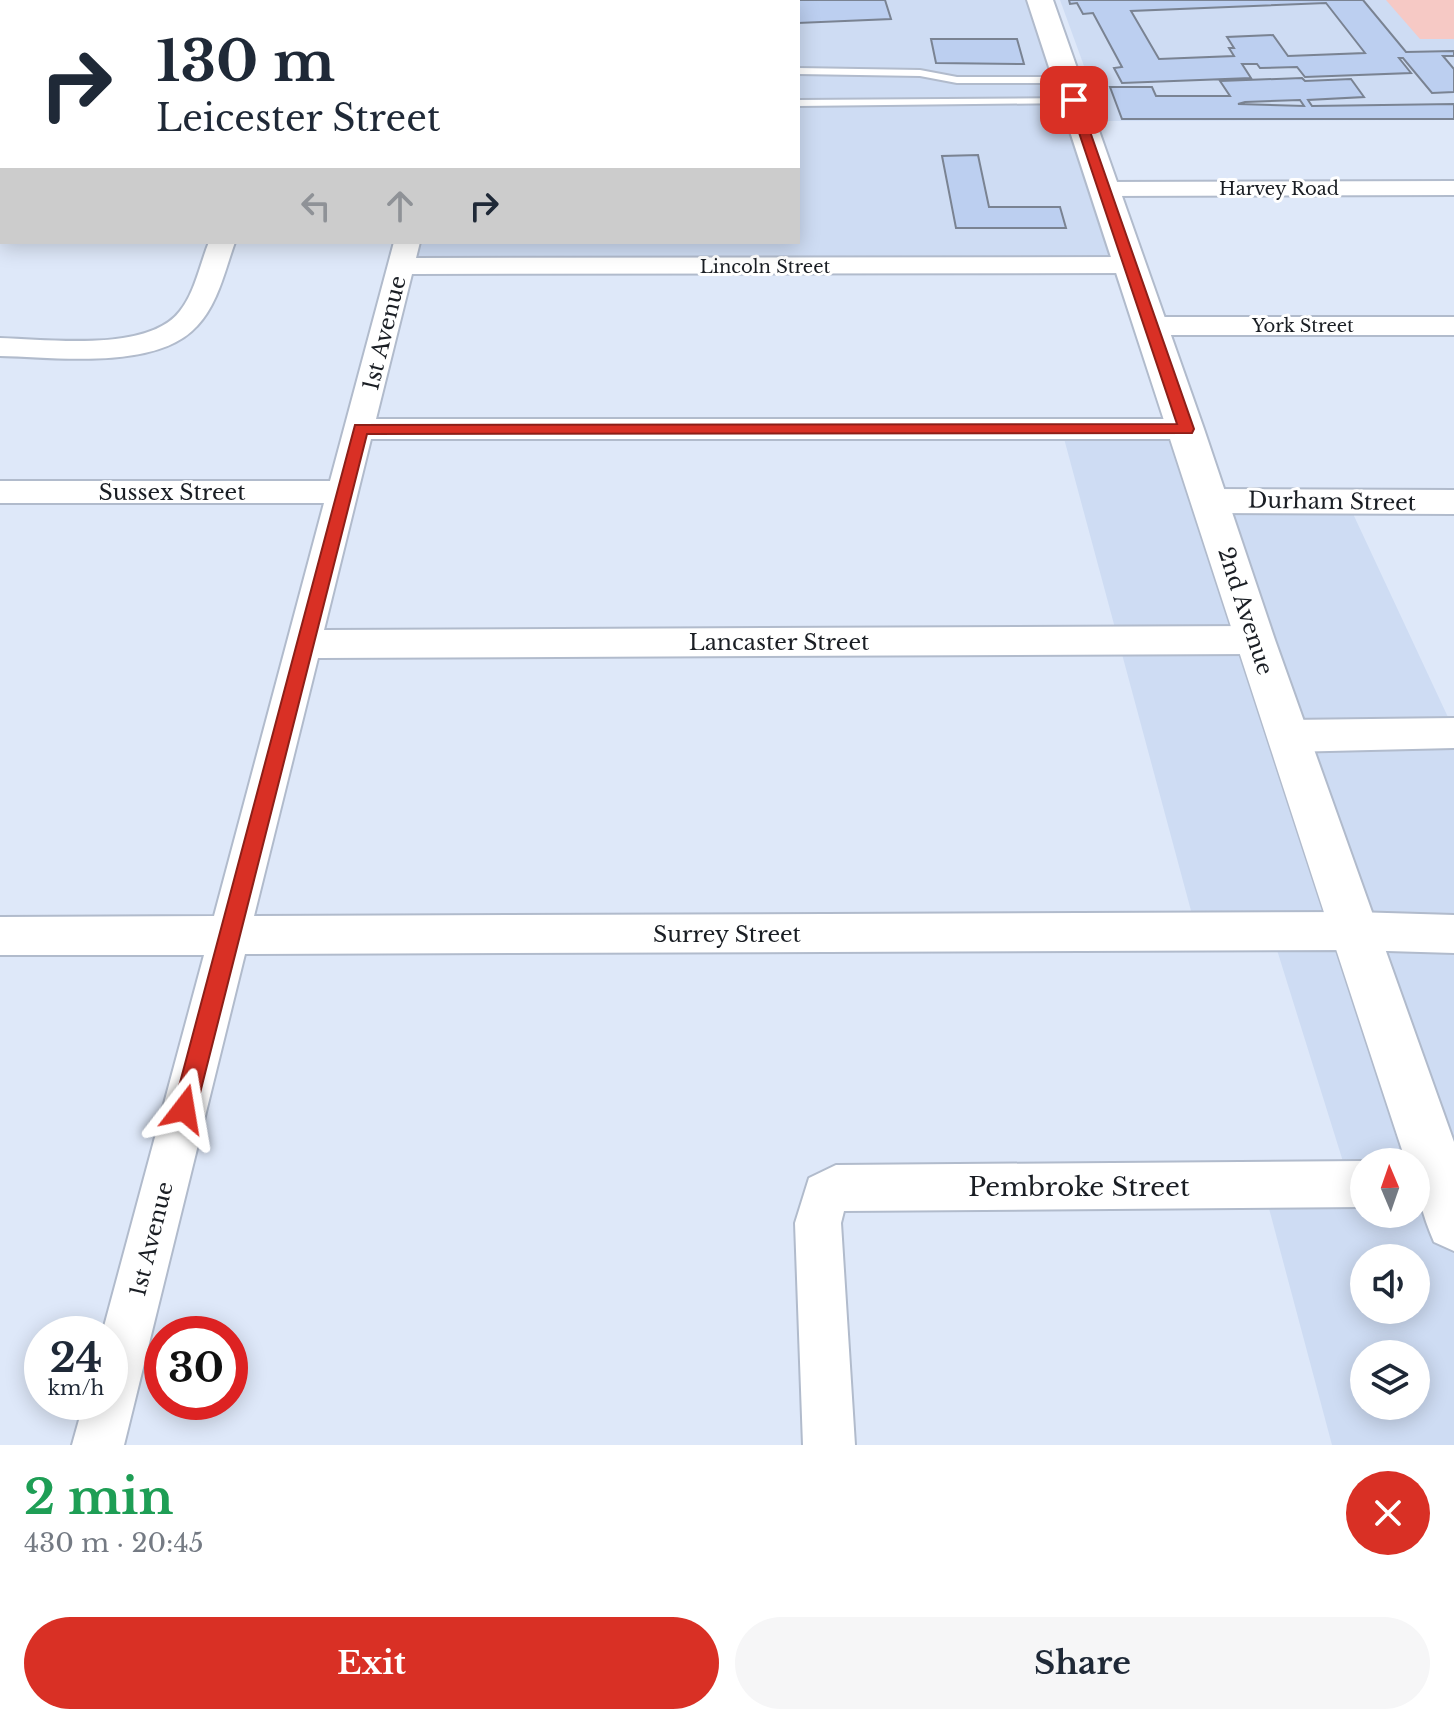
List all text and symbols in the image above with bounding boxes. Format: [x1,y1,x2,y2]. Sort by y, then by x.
text: 130 m [156,27,335,96]
icon: right [24,32,128,136]
pin [1040,66,1108,134]
icon: arrive [1052,78,1096,122]
text: Leicester Street [156,96,440,141]
street label: Harvey Road [1219,178,1339,200]
icon: left [294,184,338,228]
icon: ahead [378,184,422,228]
icon: right [462,184,506,228]
street label: Lincoln Street [700,256,830,278]
street label: 1st Avenue [357,273,412,393]
street label: York Street [1251,315,1354,337]
street label: Sussex Street [99,479,246,506]
street label: Durham Street [1248,487,1417,516]
street label: 2nd Avenue [1212,544,1279,678]
street label: Lancaster Street [689,629,870,656]
street label: Surrey Street [653,921,802,948]
position arrow [142,1067,226,1151]
north arrow [1350,1148,1430,1228]
map controls [1350,1148,1430,1420]
street label: Pembroke Street [968,1171,1190,1203]
street label: 1st Avenue [124,1179,179,1299]
button: sound [1350,1244,1430,1324]
speed limit sign: 30 [144,1316,248,1420]
text: 24 [50,1333,102,1383]
button: layers [1350,1340,1430,1420]
text: km/h [48,1376,104,1400]
text: 2 min [24,1467,173,1527]
button: close [1346,1471,1430,1555]
text: 430 m · 20:45 [24,1527,203,1559]
button: Exit [24,1617,719,1709]
button: Share [735,1617,1430,1709]

